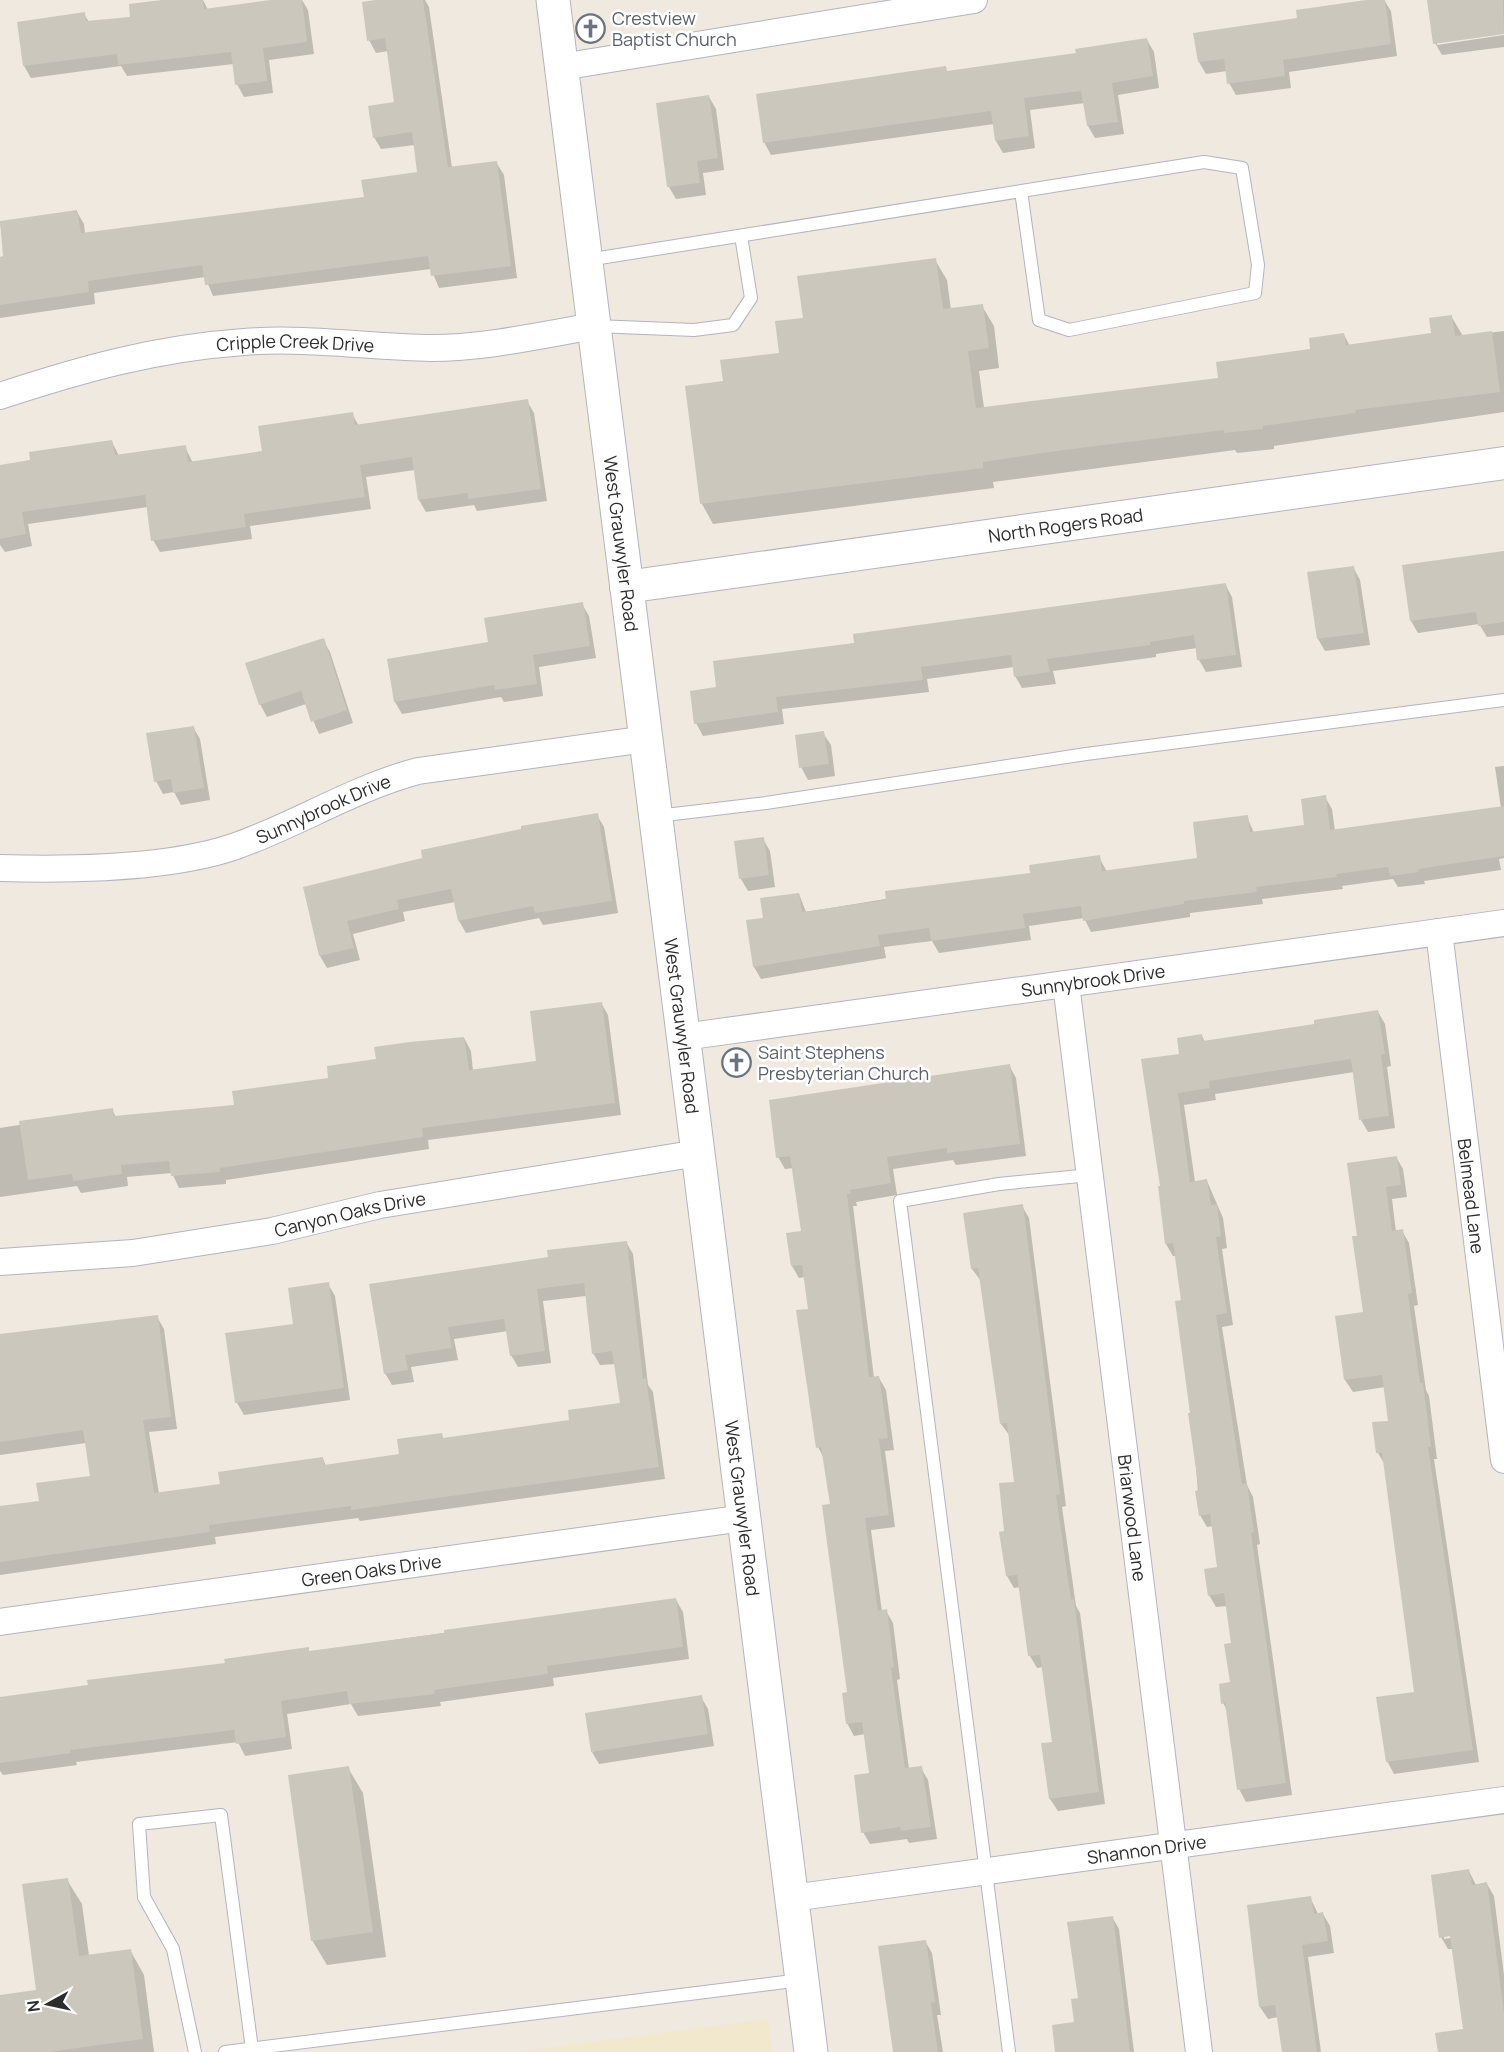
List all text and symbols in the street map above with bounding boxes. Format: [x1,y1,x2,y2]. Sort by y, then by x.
place label: Crestview Baptist Church [612,6,737,51]
church icon: Crestview Baptist Church [575,12,607,44]
street label: Cripple Creek Drive [215,329,375,357]
street label: West Grauwyler Road [598,454,644,633]
street label: North Rogers Road [987,502,1145,548]
street label: Sunnybrook Drive [252,768,394,849]
street label: West Grauwyler Road [659,937,705,1115]
street label: Sunnybrook Drive [1019,958,1167,1002]
place label: Saint Stephens Presbyterian Church [758,1040,929,1085]
church icon: Saint Stephens Presbyterian Church [721,1046,753,1078]
street label: Belmead Lane [1453,1137,1490,1255]
street label: Canyon Oaks Drive [272,1186,427,1242]
street label: West Grauwyler Road [720,1419,766,1597]
street label: Briarwood Lane [1113,1453,1152,1583]
street label: Green Oaks Drive [300,1548,443,1592]
street label: Shannon Drive [1085,1829,1208,1869]
north arrow [18,1974,78,2034]
text: N [21,1999,45,2013]

